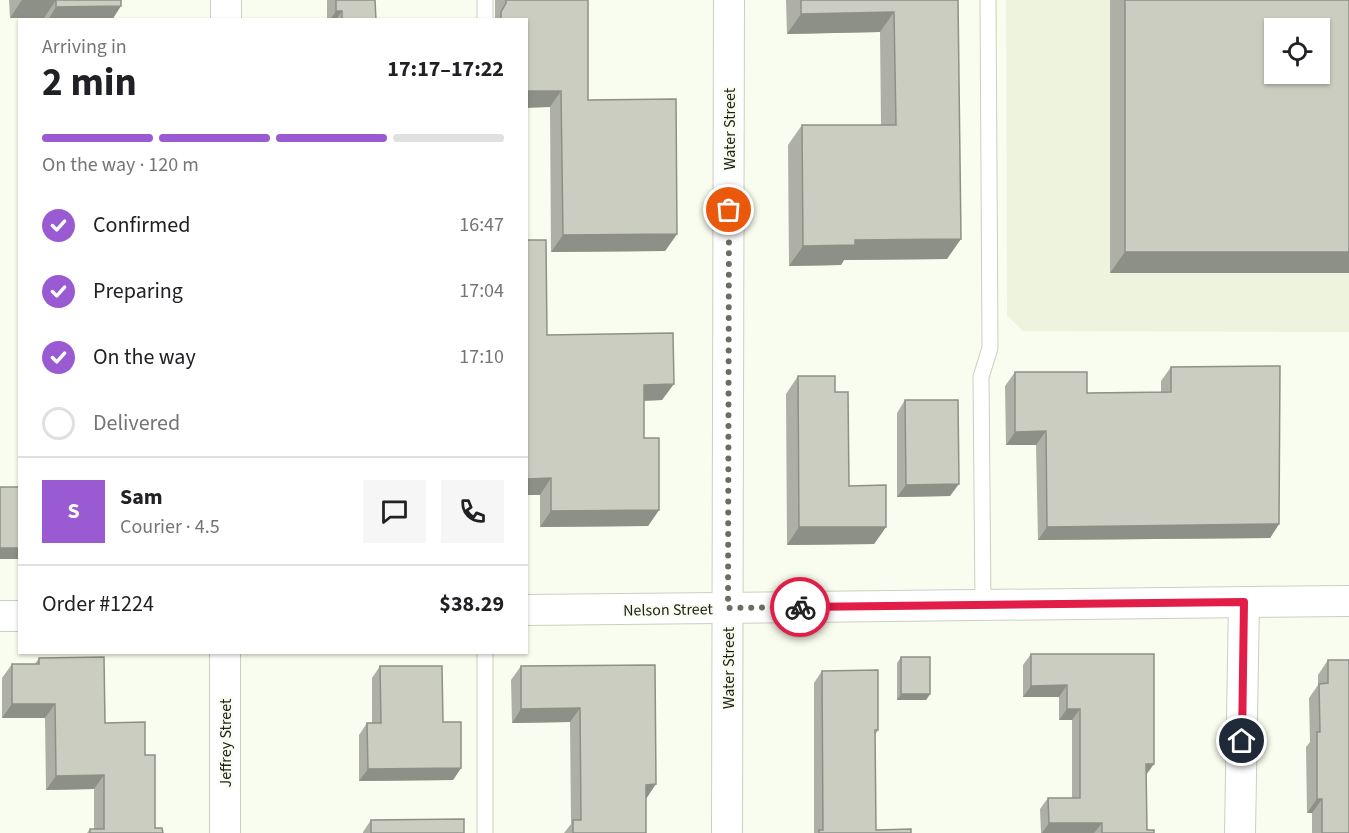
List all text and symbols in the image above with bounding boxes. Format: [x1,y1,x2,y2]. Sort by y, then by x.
map controls [1264,18,1330,84]
button: locate [1264,18,1330,84]
text: Arriving in [42,33,127,61]
text: 17:17–17:22 [387,53,504,85]
text: 2 min [42,55,137,111]
street label: Water Street [719,87,741,170]
text: On the way · 120 m [42,151,199,179]
pin [703,184,754,235]
icon: bag [712,193,745,226]
icon: check [42,209,75,242]
text: Confirmed [93,209,190,241]
text: 16:47 [459,211,504,239]
icon: check [42,275,75,308]
text: Preparing [93,275,183,307]
text: 17:04 [459,277,504,305]
icon: check [42,341,75,374]
text: On the way [93,341,196,373]
text: 17:10 [459,343,504,371]
text: Delivered [93,407,180,439]
button: chat [363,480,426,543]
button: phone [441,480,504,543]
text: Sam [120,481,163,513]
text: S [67,495,80,527]
text: Courier · 4.5 [120,513,220,541]
courier [770,577,830,637]
text: Order #1224 [42,588,154,620]
text: $38.29 [439,588,504,620]
icon: bike [784,591,817,624]
street label: Nelson Street [623,598,714,622]
street label: Water Street [718,626,740,709]
street label: Jeffrey Street [215,698,237,787]
pin [1216,715,1267,766]
icon: home [1225,724,1258,757]

